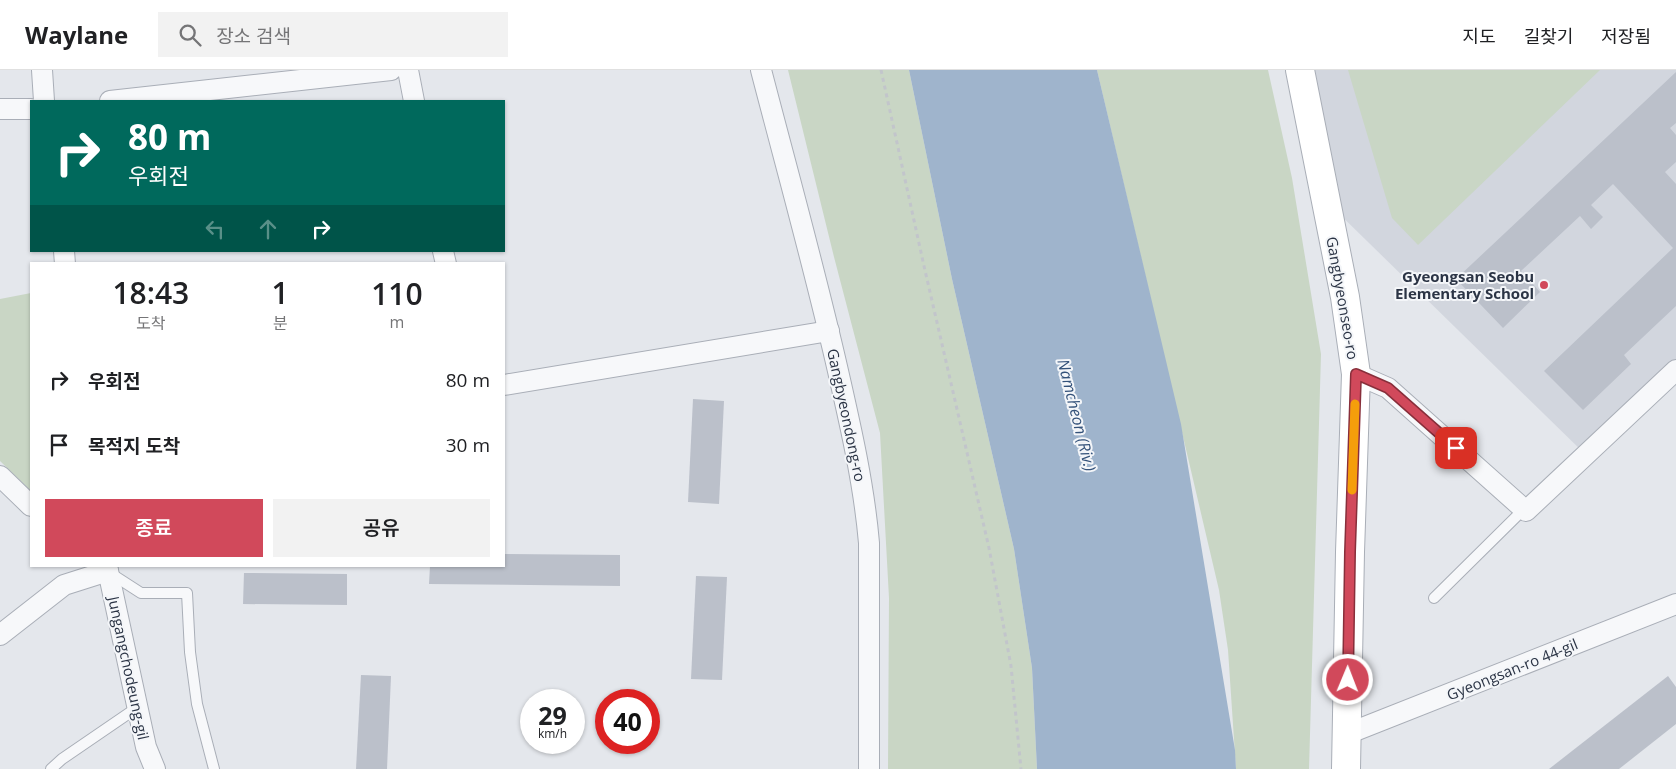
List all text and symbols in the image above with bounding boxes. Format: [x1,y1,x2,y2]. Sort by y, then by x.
search box [158,12,508,57]
text: Waylane [25,18,128,51]
icon: search [176,21,204,49]
text: 장소 검색 [216,23,291,49]
text: 지도 [1463,24,1496,48]
text: 길찾기 [1524,24,1573,48]
text: 저장됨 [1601,24,1651,48]
text: 80 m [128,113,211,160]
icon: right [45,120,110,185]
text: 우회전 [128,160,189,190]
icon: left [201,215,229,243]
icon: ahead [254,215,282,243]
icon: right [307,215,335,243]
street label: Gangbyeonseo-ro [1322,235,1364,361]
place label: Gyeongsan Seobu Elementary School [1395,266,1534,303]
text: 18:43 [112,272,189,313]
text: 1 [272,272,289,313]
text: 110 [371,273,423,314]
marker: Gyeongsan Seobu Elementary School [1538,279,1550,291]
text: m [389,311,404,333]
text: 도착 [136,312,166,334]
text: 분 [273,312,288,334]
street label: Gangbyeondong-ro [823,347,871,483]
water label: Namcheon (Riv.) [1052,357,1102,473]
icon: right [45,366,73,394]
text: 80 m [446,367,490,393]
text: 우회전 [88,368,140,394]
pin [1435,427,1477,469]
icon: arrive [45,431,73,459]
text: 30 m [446,432,490,458]
text: 목적지 도착 [88,433,180,459]
icon: arrive [1442,434,1470,462]
button: 종료 [45,499,263,557]
button: 공유 [273,499,490,557]
street label: Jungangchodeung-gil [104,592,154,742]
street label: Gyeongsan-ro 44-gil [1444,634,1580,704]
position arrow [1321,653,1373,705]
speed limit sign: 40 [595,689,660,754]
text: 29 [538,698,567,732]
text: km/h [538,725,567,742]

